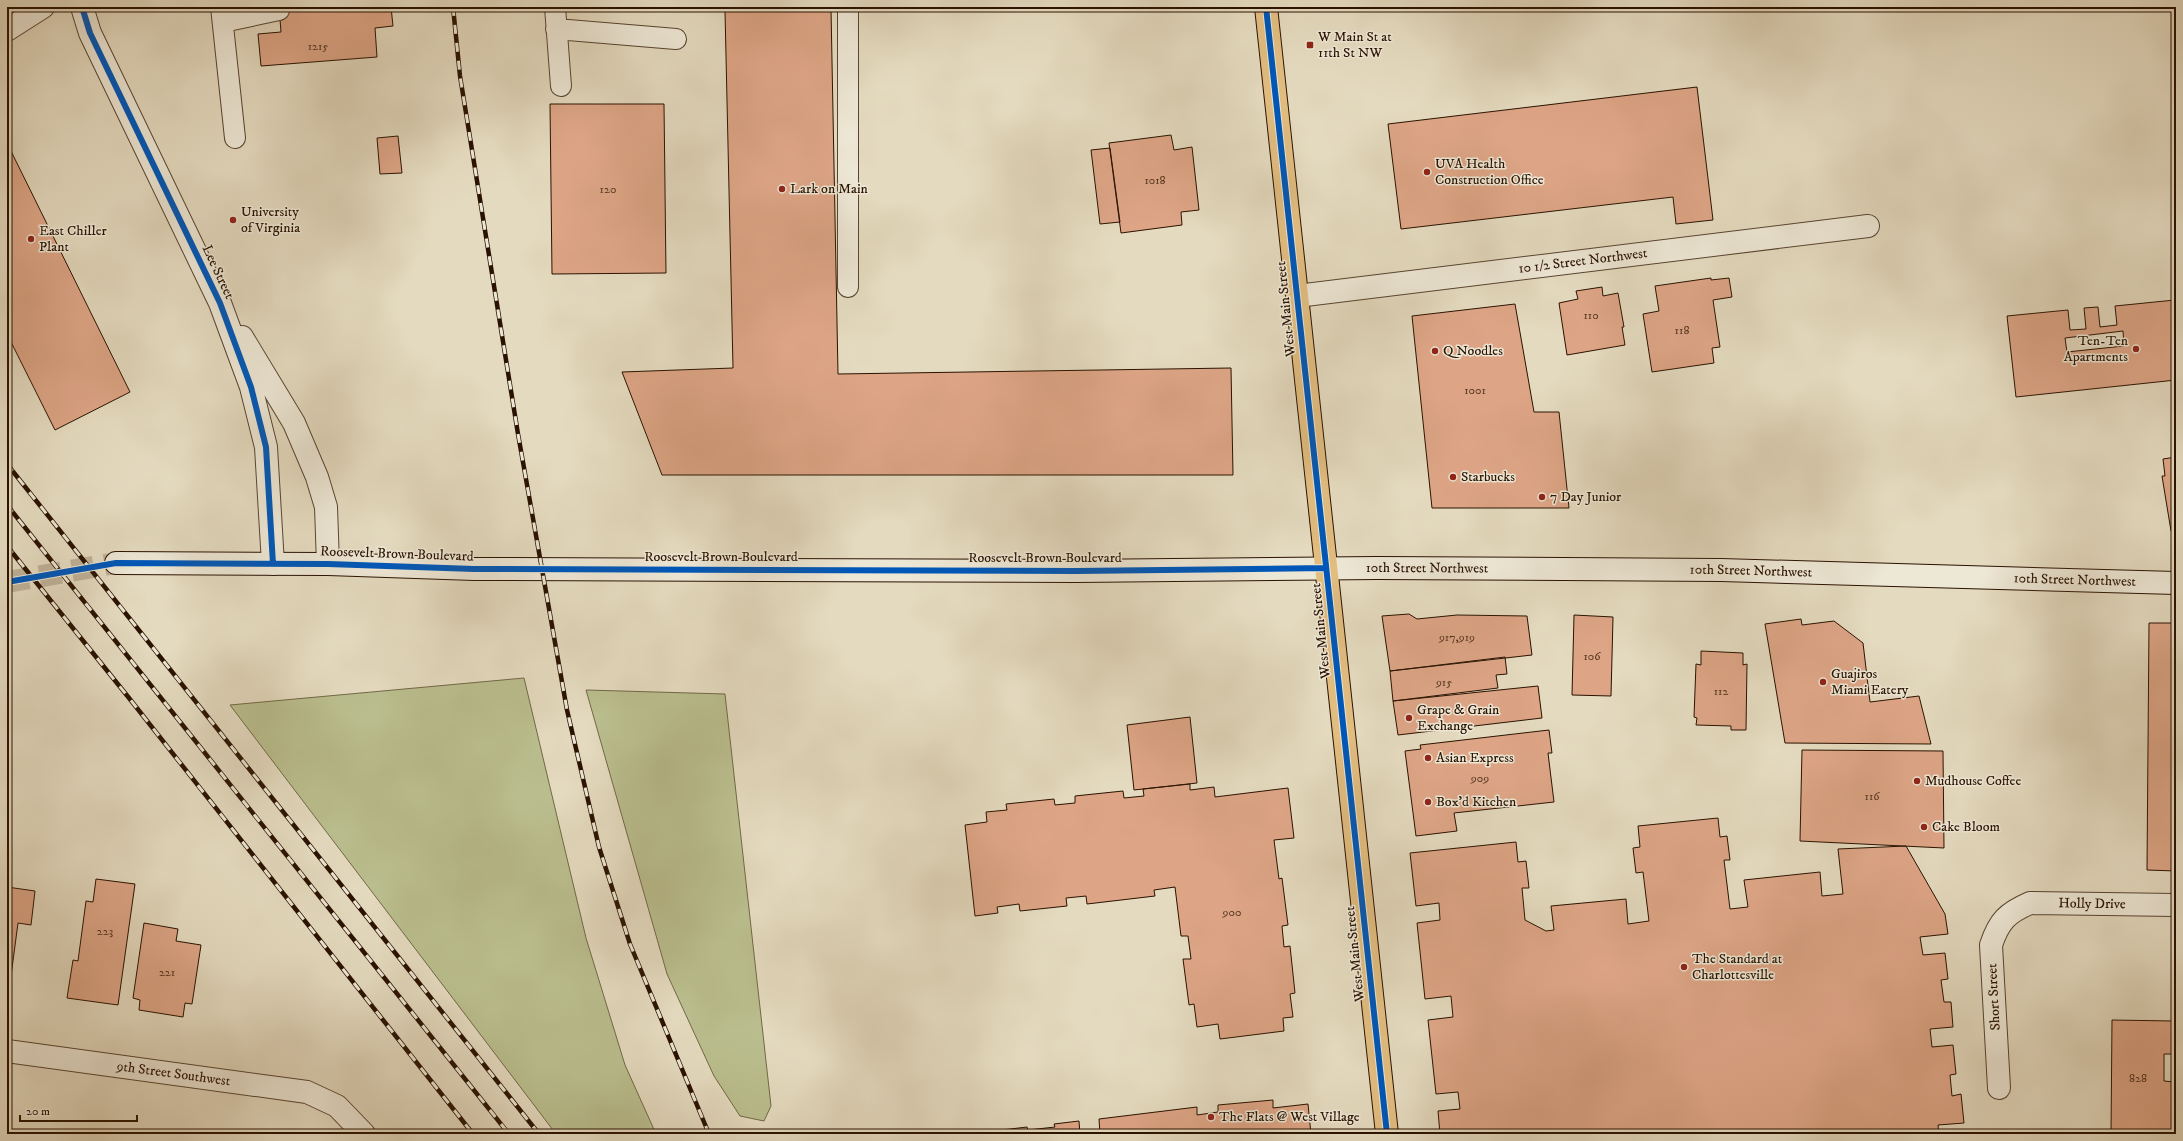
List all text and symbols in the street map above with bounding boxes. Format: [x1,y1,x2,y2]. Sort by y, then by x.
place label: W Main St at 11th St NW [1317,28,1392,62]
house number: 1215 [308,39,328,54]
marker: W Main St at 11th St NW [1305,40,1315,50]
place label: UVA Health Construction Office [1435,155,1544,189]
marker: UVA Health Construction Office [1422,167,1432,177]
house number: 1018 [1144,173,1166,188]
place label: Lark on Main [790,180,869,198]
house number: 120 [600,182,616,197]
marker: Lark on Main [777,184,787,194]
place label: University of Virginia [241,203,300,237]
marker: University of Virginia [228,215,238,225]
place label: East Chiller Plant [39,222,107,256]
marker: East Chiller Plant [26,234,36,244]
street label: Lee Street [198,242,239,302]
street label: 10 1/2 Street Northwest [1517,244,1649,278]
street label: West Main Street [1272,260,1300,359]
house number: 110 [1583,308,1599,323]
house number: 118 [1675,323,1689,338]
place label: Ten-Ten Apartments [2064,332,2129,366]
place label: Q Noodles [1443,342,1503,360]
marker: Ten-Ten Apartments [2131,344,2141,354]
marker: Q Noodles [1430,346,1440,356]
house number: 1001 [1464,383,1486,398]
place label: Starbucks [1461,468,1515,486]
marker: Starbucks [1448,472,1458,482]
place label: 7 Day Junior [1550,488,1622,506]
marker: 7 Day Junior [1537,492,1547,502]
street label: Roosevelt Brown Boulevard [320,542,474,566]
street label: Roosevelt Brown Boulevard [644,548,798,566]
street label: Roosevelt Brown Boulevard [968,549,1122,567]
street label: 10th Street Northwest [1366,559,1489,578]
street label: 10th Street Northwest [1690,561,1813,582]
street label: 10th Street Northwest [2013,569,2137,591]
street label: West Main Street [1307,582,1335,681]
house number: 917,919 [1438,630,1475,645]
house number: 106 [1583,649,1601,664]
place label: Guajiros Miami Eatery [1831,665,1909,699]
house number: 915 [1435,675,1452,690]
marker: Guajiros Miami Eatery [1818,677,1828,687]
house number: 112 [1714,684,1728,699]
place label: Grape & Grain Exchange [1417,701,1500,735]
marker: Grape & Grain Exchange [1404,713,1414,723]
place label: Asian Express [1436,749,1514,767]
marker: Asian Express [1423,753,1433,763]
house number: 909 [1470,771,1489,786]
place label: Mudhouse Coffee [1925,772,2021,790]
marker: Mudhouse Coffee [1912,776,1922,786]
house number: 116 [1864,789,1880,804]
place label: Box'd Kitchen [1436,793,1517,811]
marker: Box'd Kitchen [1423,797,1433,807]
place label: Cake Bloom [1932,818,2000,836]
marker: Cake Bloom [1919,822,1929,832]
street label: Holly Drive [2058,894,2126,913]
house number: 900 [1222,905,1241,920]
street label: West Main Street [1341,905,1369,1004]
house number: 223 [97,924,113,939]
place label: The Standard at Charlottesville [1692,950,1783,984]
marker: The Standard at Charlottesville [1679,962,1689,972]
street label: Short Street [1983,962,2005,1031]
house number: 221 [159,965,175,980]
street label: 9th Street Southwest [114,1057,232,1090]
house number: 828 [2129,1071,2147,1086]
scale bar [20,1097,137,1123]
text: 20 m [26,1104,50,1119]
place label: The Flats @ West Village [1219,1108,1360,1126]
marker: The Flats @ West Village [1206,1112,1216,1122]

